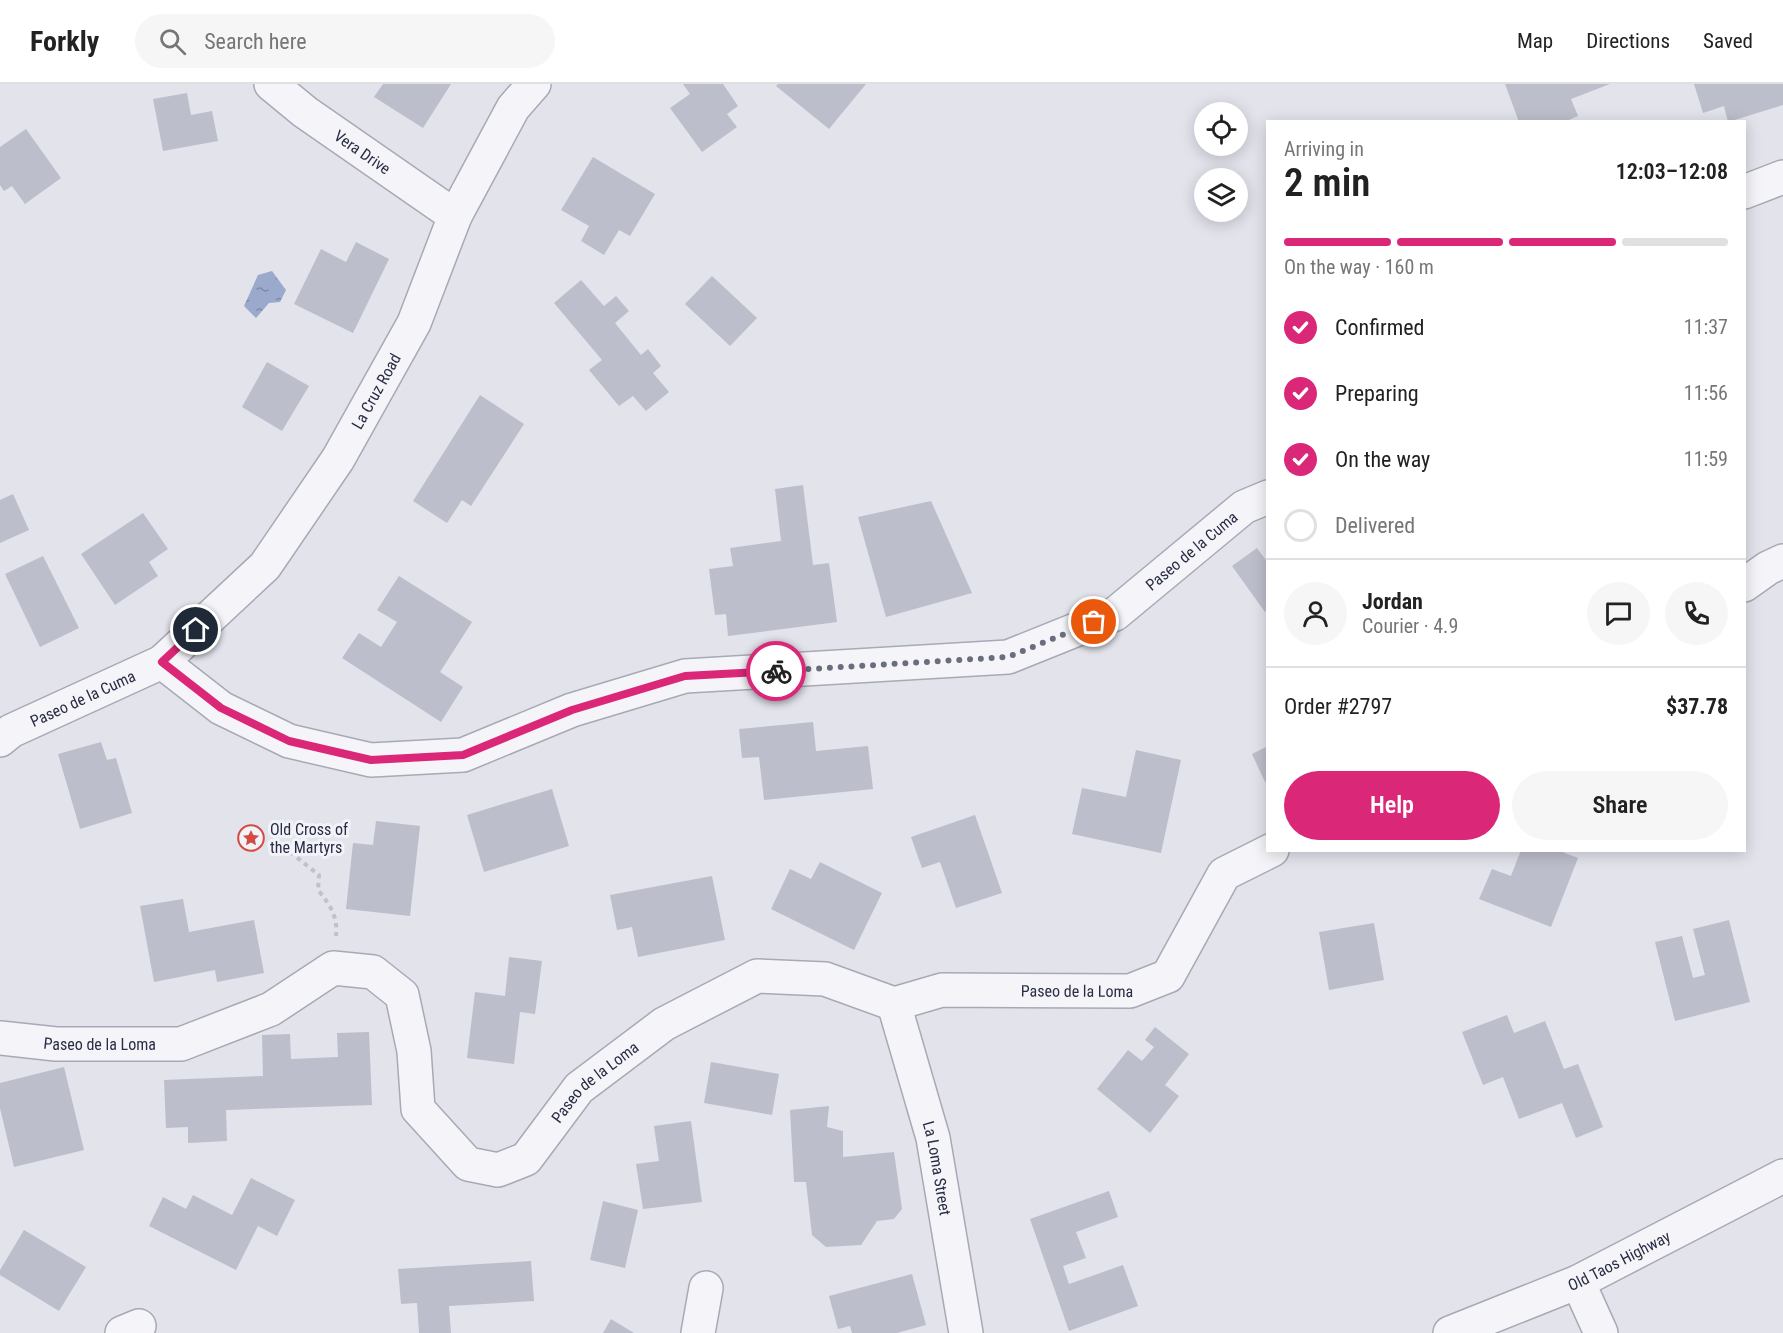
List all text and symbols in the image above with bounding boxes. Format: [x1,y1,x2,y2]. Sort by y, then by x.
search box [135,14,555,68]
text: Forkly [30,25,99,58]
icon: search [156,25,189,58]
text: Search here [204,29,307,54]
text: Map [1517,29,1553,53]
text: Directions [1586,29,1670,53]
text: Saved [1703,29,1753,53]
map controls [1194,102,1248,222]
button: locate [1194,102,1248,156]
street label: Vera Drive [331,126,394,178]
text: Arriving in [1284,137,1364,161]
text: 12:03–12:08 [1616,159,1728,184]
text: 2 min [1284,160,1370,206]
button: layers [1194,168,1248,222]
text: On the way · 160 m [1284,255,1434,279]
icon: check [1284,311,1317,344]
text: Confirmed [1335,315,1424,340]
text: 11:37 [1684,315,1728,339]
street label: La Cruz Road [347,350,405,432]
icon: check [1284,377,1317,410]
text: Preparing [1335,381,1419,406]
text: 11:56 [1684,381,1728,405]
icon: check [1284,443,1317,476]
text: On the way [1335,447,1430,472]
text: 11:59 [1684,447,1728,471]
street label: Paseo de la Cuma [1142,507,1241,594]
text: Delivered [1335,513,1415,538]
button: person [1284,582,1347,645]
button: chat [1587,582,1650,645]
button: phone [1665,582,1728,645]
text: Jordan [1362,589,1423,614]
pin [1068,596,1119,647]
pin [170,604,221,655]
icon: bag [1077,605,1110,638]
icon: home [179,613,212,646]
text: Courier · 4.9 [1362,614,1458,638]
courier [746,641,806,701]
icon: bike [760,655,793,688]
street label: Paseo de la Cuma [27,666,138,731]
text: Order #2797 [1284,694,1392,719]
text: $37.78 [1666,694,1728,719]
button: Help [1284,771,1500,840]
button: Share [1512,771,1728,840]
place label: Old Cross of the Martyrs [270,820,348,857]
place icon: Old Cross of the Martyrs [236,823,266,853]
street label: Paseo de la Loma [1021,981,1133,1001]
street label: Paseo de la Loma [43,1033,156,1054]
street label: Paseo de la Loma [547,1037,642,1126]
street label: La Loma Street [919,1119,955,1217]
street label: Old Taos Highway [1565,1226,1674,1295]

